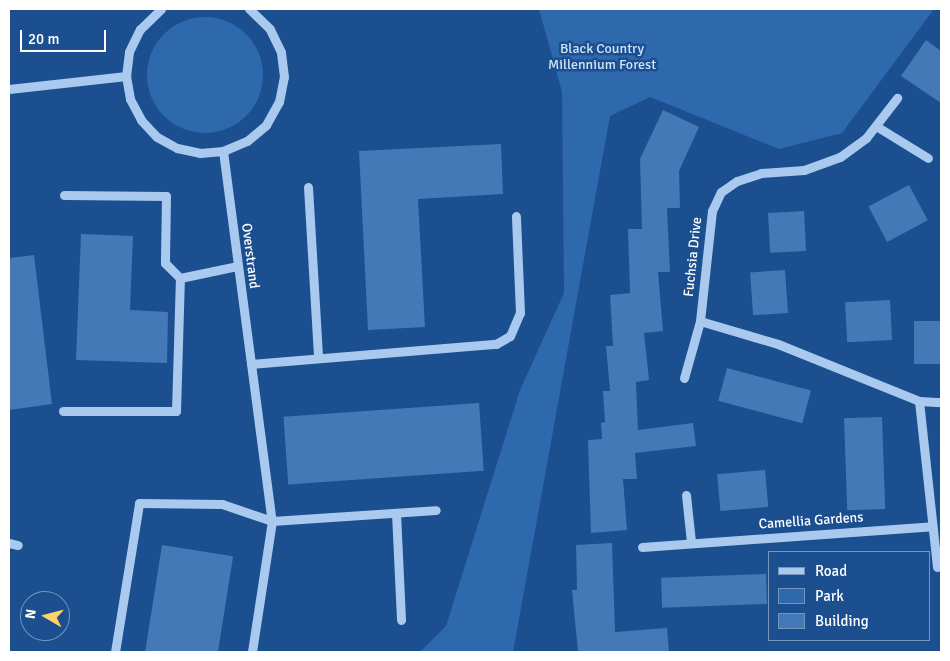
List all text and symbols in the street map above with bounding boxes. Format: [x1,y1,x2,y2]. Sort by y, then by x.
scale bar [22,20,109,52]
text: 20 m [28,30,59,48]
park label: Black Country Millennium Forest [548,41,656,74]
street label: Fuchsia Drive [680,216,706,298]
street label: Overstrand [238,222,262,290]
street label: Camellia Gardens [758,509,864,533]
legend [768,551,930,641]
text: Road [815,562,847,580]
text: Park [815,587,844,605]
north arrow [20,591,70,641]
text: N [22,608,40,620]
text: Building [815,612,869,630]

